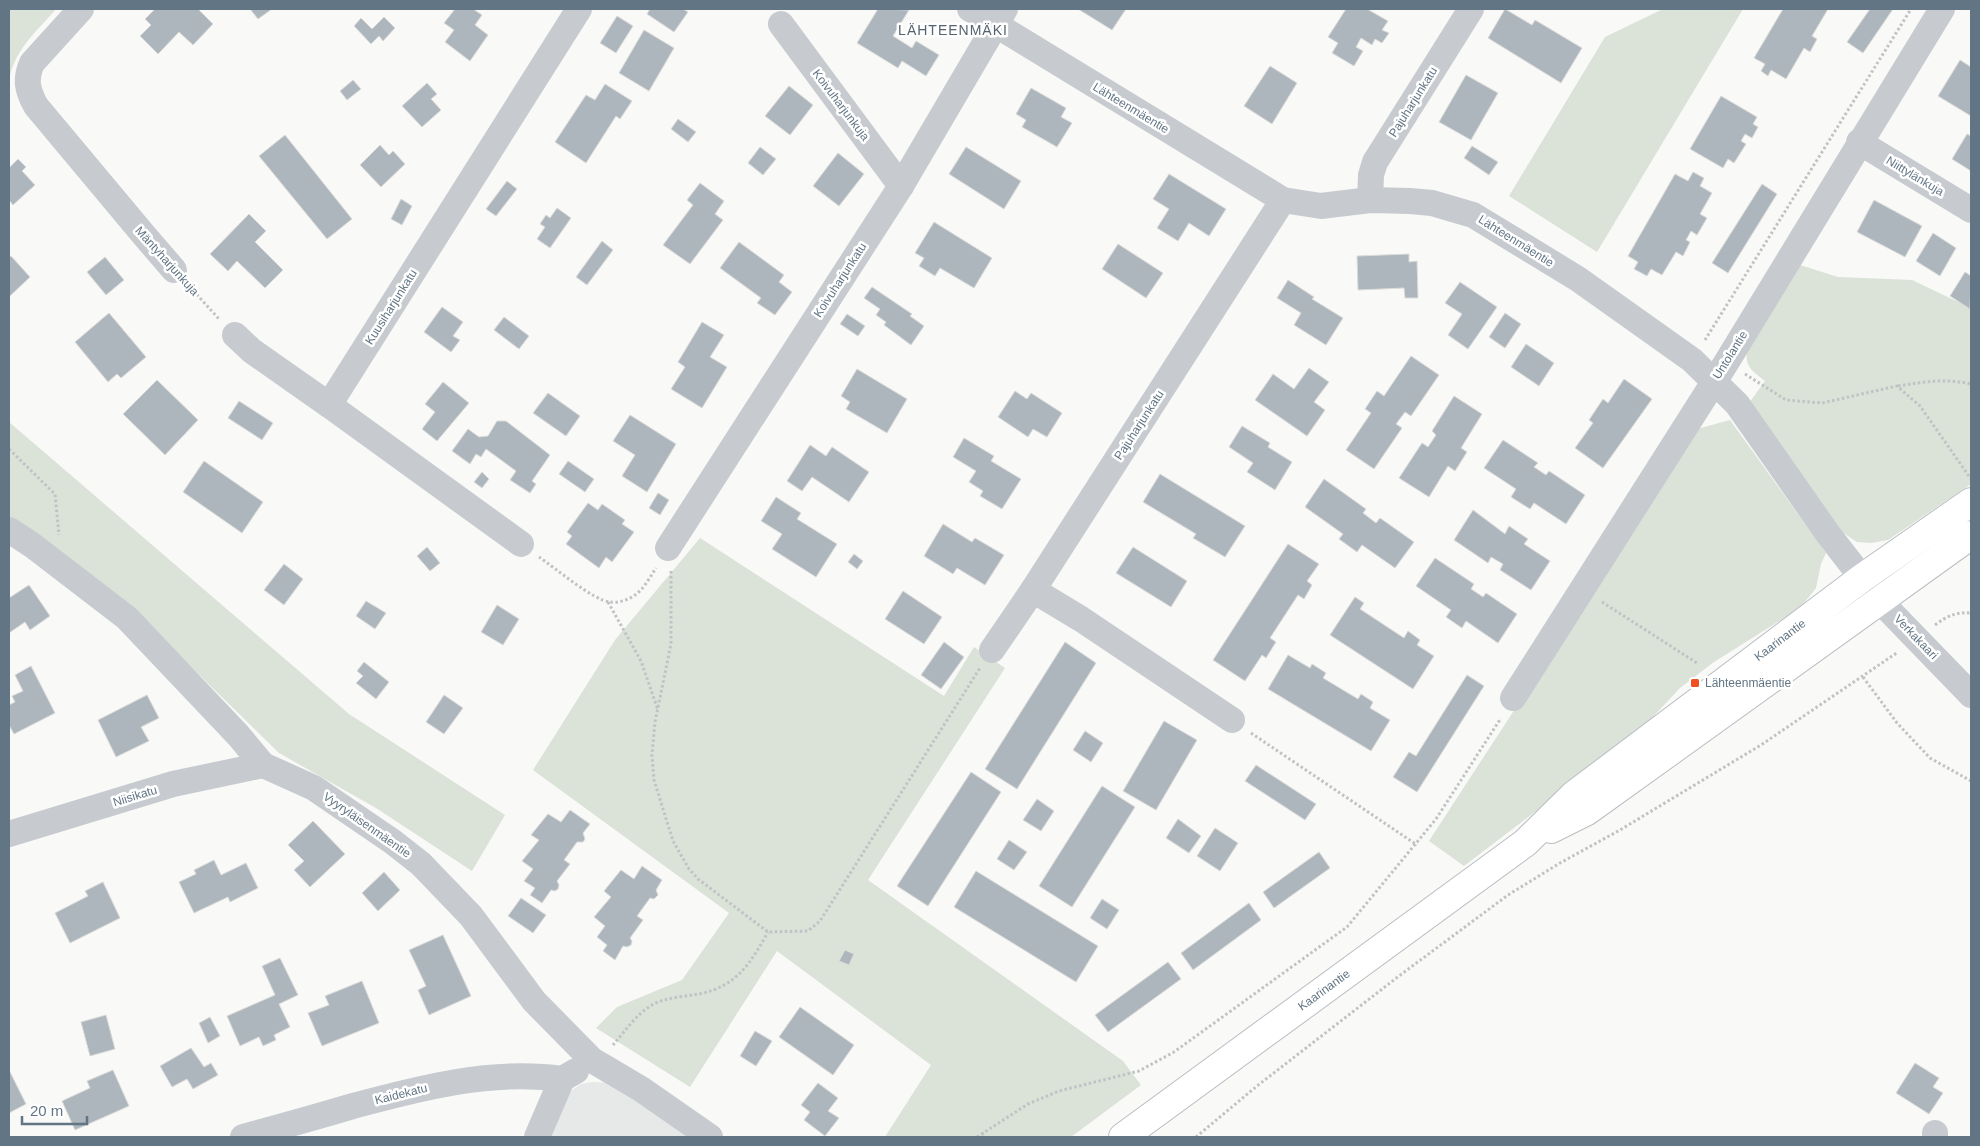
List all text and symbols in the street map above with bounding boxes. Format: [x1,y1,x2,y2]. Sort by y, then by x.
district label: LÄHTEENMÄKI [898,22,1008,38]
street label: Pajuharjunkatu [1386,64,1440,140]
street label: Koivuharjunkuja [810,67,872,144]
street label: Lähteenmäentie [1091,80,1172,136]
street label: Niittylänkuja [1884,153,1947,199]
street label: Lähteenmäentie [1476,212,1556,270]
street label: Mäntyharjunkuja [132,224,202,299]
street label: Koivuharjunkatu [811,240,869,320]
street label: Kuusiharjunkatu [362,267,420,347]
street label: Untolantie [1710,328,1750,382]
street label: Pajuharjunkatu [1111,388,1167,462]
street label: Verkakaari [1891,612,1941,662]
street label: Kaarinantie [1752,616,1809,664]
place label: Lähteenmäentie [1705,676,1791,690]
marker: Lähteenmäentie [1689,677,1701,689]
street label: Niisikatu [111,783,159,809]
street label: Vyyryläisenmäentie [321,790,414,861]
street label: Kaarinantie [1295,966,1353,1014]
street label: Kaidekatu [373,1081,429,1107]
scale bar [22,1094,88,1126]
text: 20 m [30,1102,63,1119]

